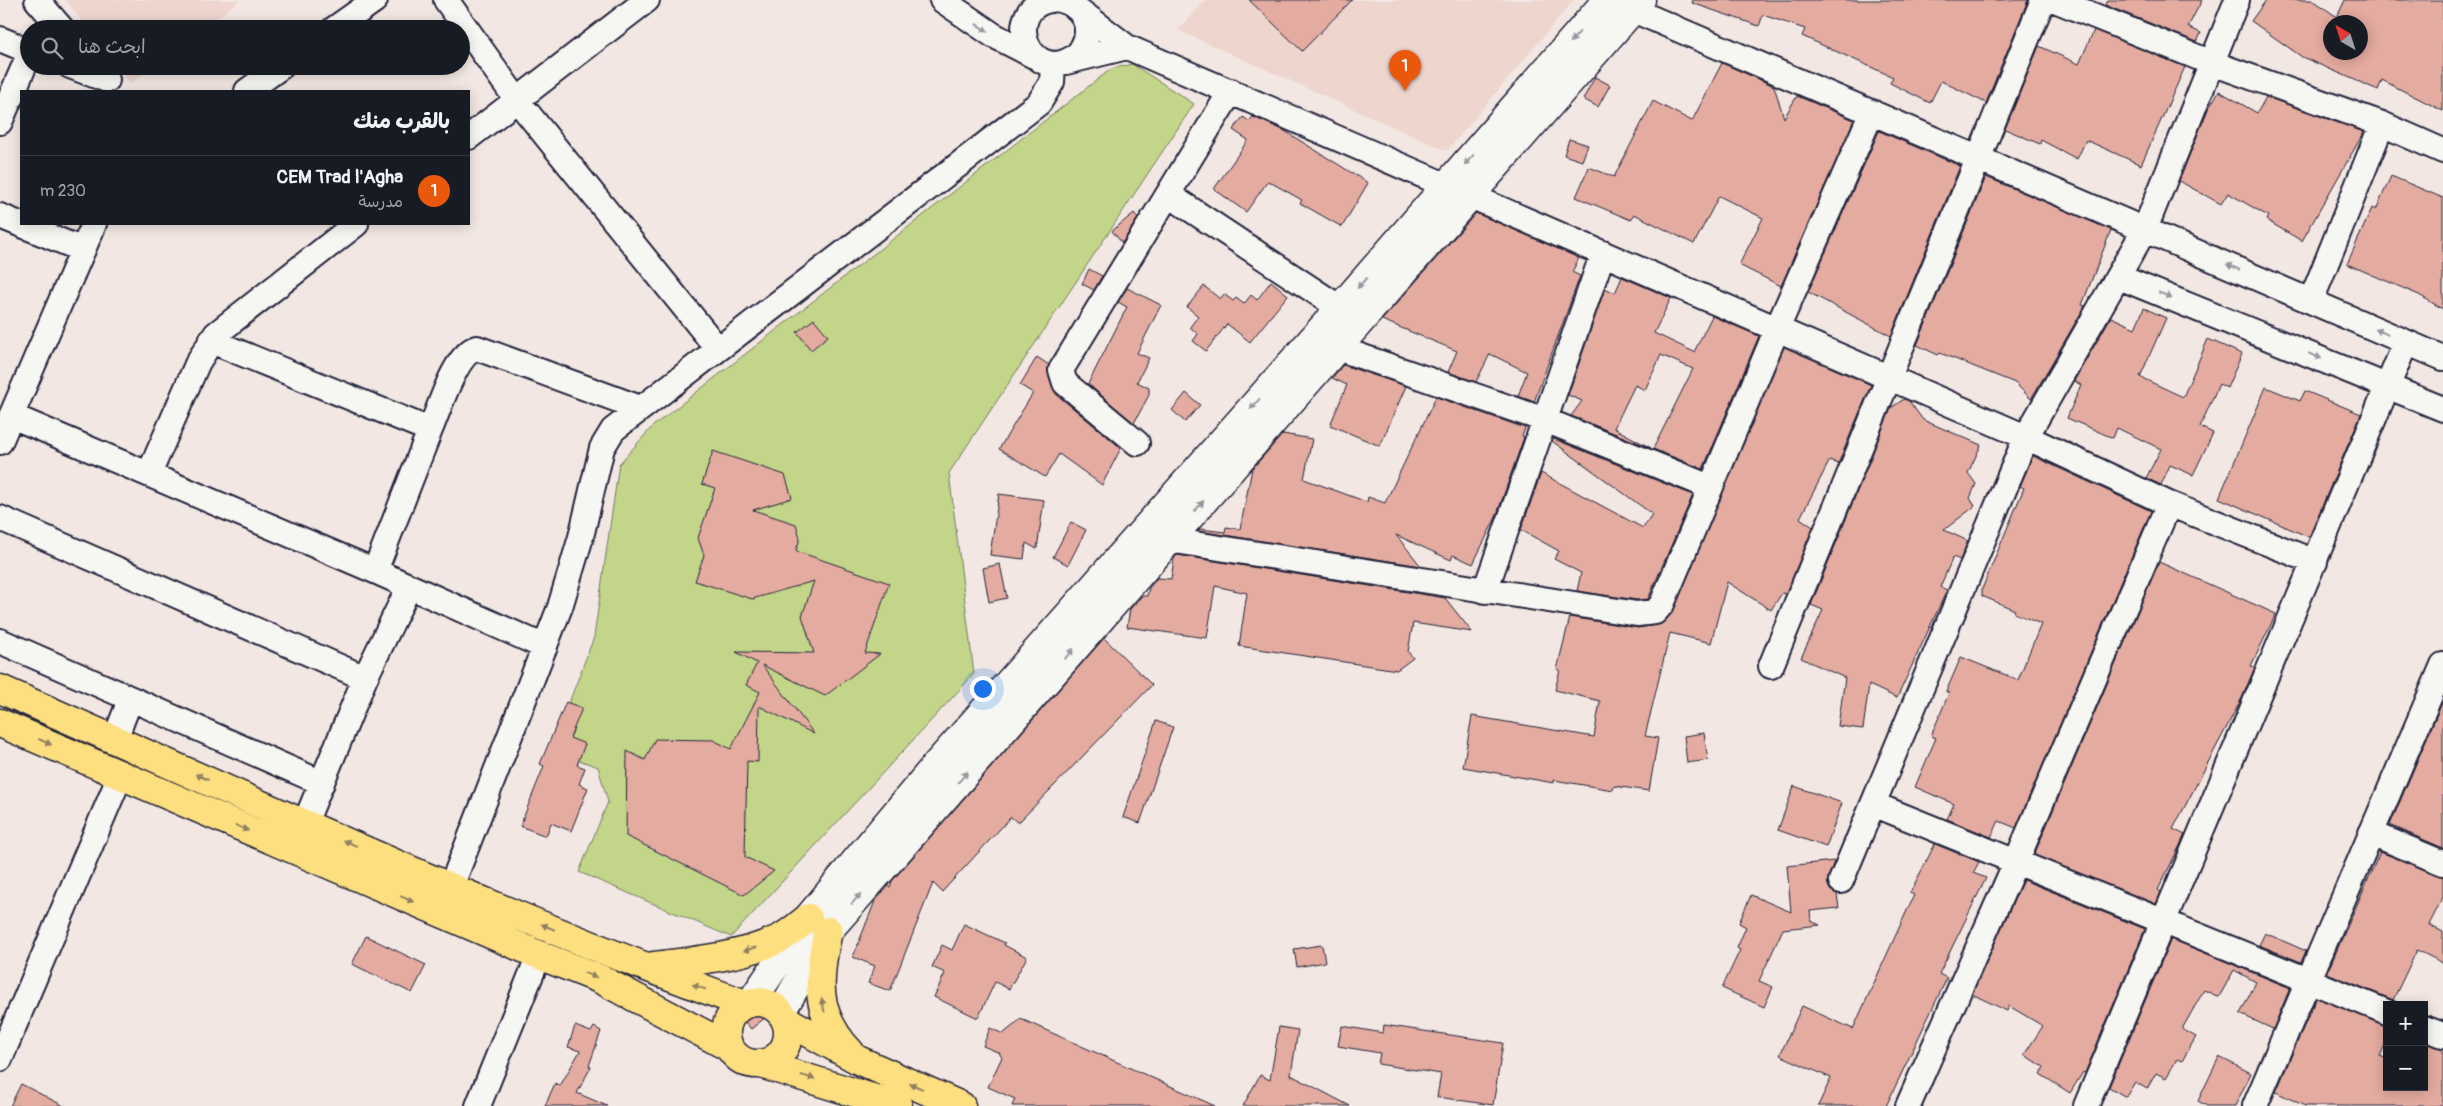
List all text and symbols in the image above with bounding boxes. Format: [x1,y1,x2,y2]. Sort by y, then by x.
north arrow [2323,15,2368,60]
search box [20,20,470,75]
one-way arrow [975,23,988,33]
one-way arrow [1570,31,1581,43]
icon: search [38,34,66,62]
text: ابحث هنا [78,35,146,59]
pin: 1 [1389,50,1421,91]
text: بالقرب منك [353,108,450,135]
one-way arrow [1464,154,1475,166]
text: CEM Trad l'Agha [276,165,403,189]
text: 230 m [40,181,86,201]
text: 1 [431,181,437,201]
text: مدرسة [358,192,403,212]
one-way arrow [2226,263,2240,271]
one-way arrow [1357,276,1368,289]
one-way arrow [2157,292,2172,300]
one-way arrow [2375,328,2389,336]
one-way arrow [2308,352,2323,360]
one-way arrow [1249,398,1261,410]
one-way arrow [1194,499,1205,512]
one-way arrow [1064,648,1075,661]
your location [970,676,996,702]
one-way arrow [38,739,52,747]
one-way arrow [957,770,968,783]
one-way arrow [195,773,209,781]
one-way arrow [235,824,249,832]
one-way arrow [343,838,357,846]
one-way arrow [850,893,861,906]
one-way arrow [400,895,414,903]
one-way arrow [541,923,555,931]
one-way arrow [742,945,758,953]
one-way arrow [582,972,597,979]
one-way arrow [691,983,706,991]
one-way arrow [819,998,827,1013]
map controls [2383,1001,2428,1091]
button: + [2383,1001,2428,1046]
button: − [2383,1046,2428,1091]
one-way arrow [800,1073,815,1081]
one-way arrow [909,1082,923,1090]

